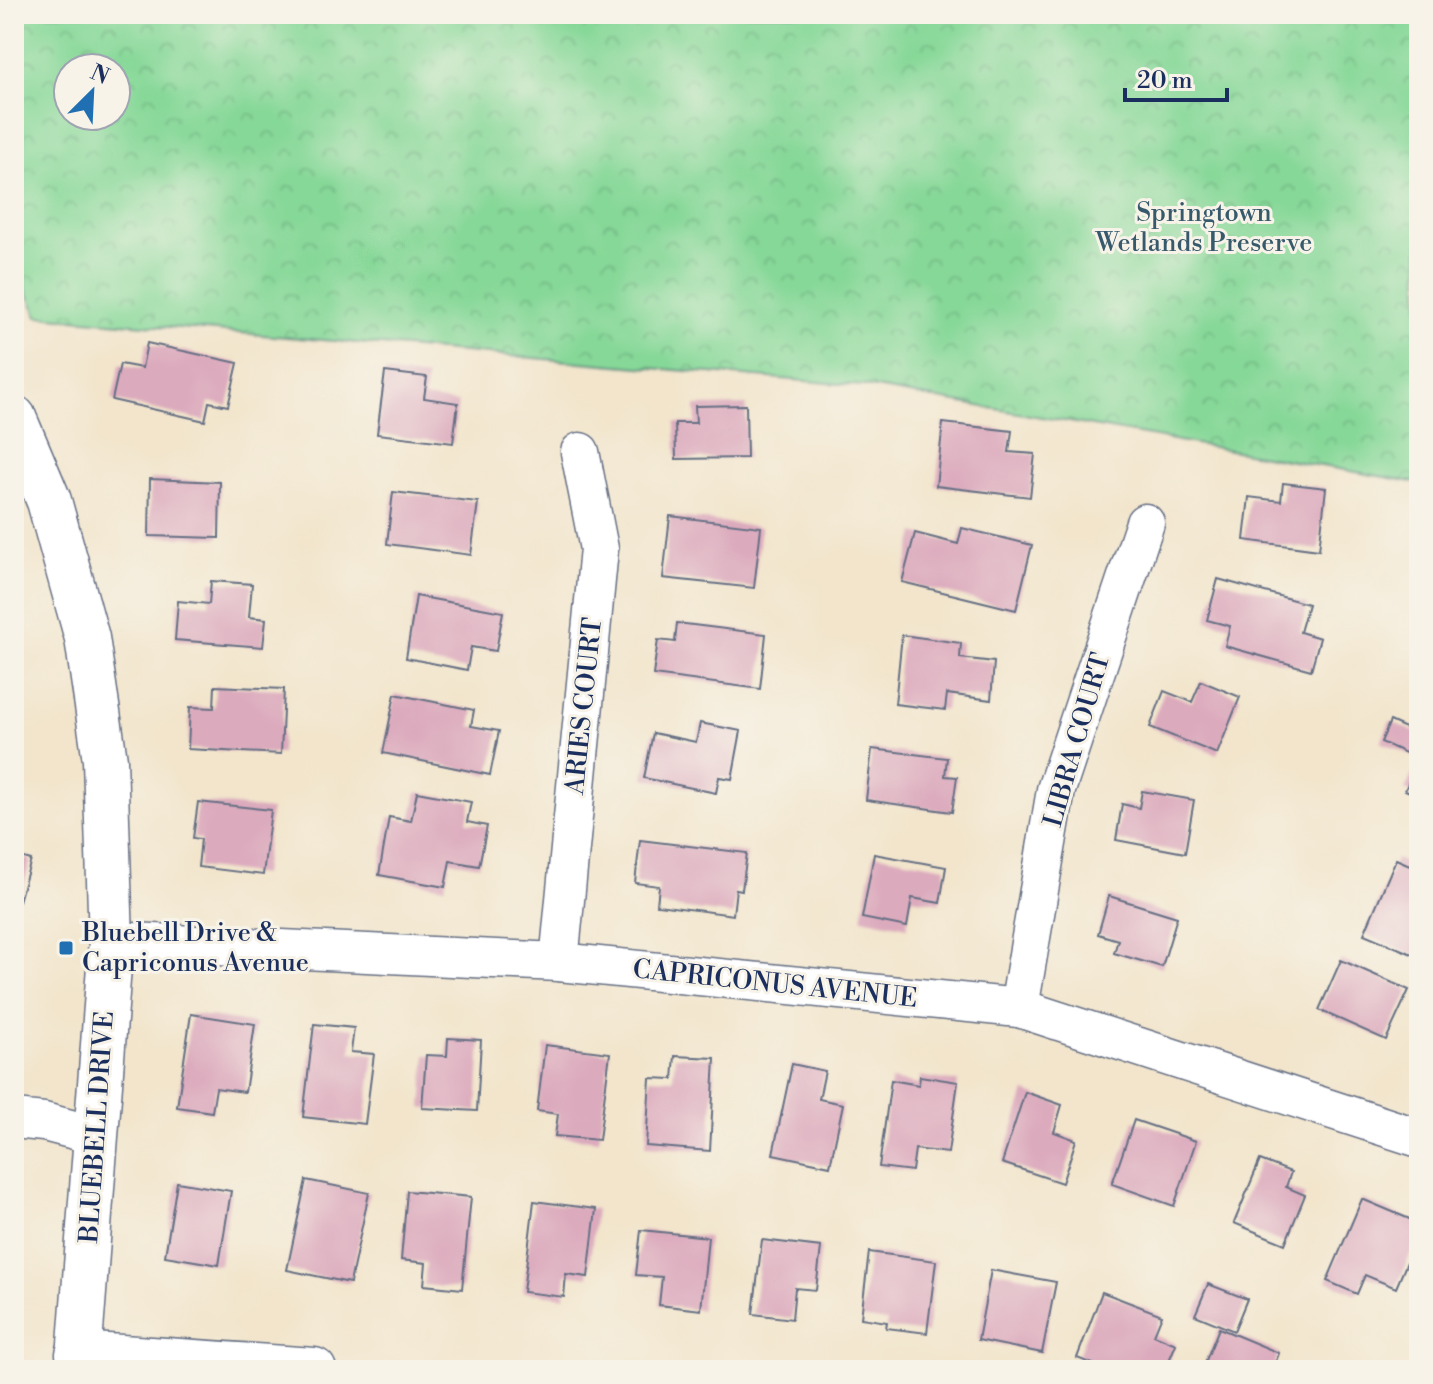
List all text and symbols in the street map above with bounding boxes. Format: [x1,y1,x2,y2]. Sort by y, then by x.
north arrow [52,52,132,132]
scale bar [1125,52,1227,102]
text: N [86,59,114,91]
text: 20 m [1137,66,1193,96]
park label: Springtown Wetlands Preserve [1095,197,1312,259]
street label: ARIES COURT [559,616,609,797]
street label: LIBRA COURT [1037,649,1117,831]
place label: Bluebell Drive & Capriconus Avenue [81,917,309,979]
marker: Bluebell Drive & Capriconus Avenue [57,939,75,957]
street label: CAPRICONUS AVENUE [631,953,919,1015]
street label: BLUEBELL DRIVE [73,1010,121,1245]

